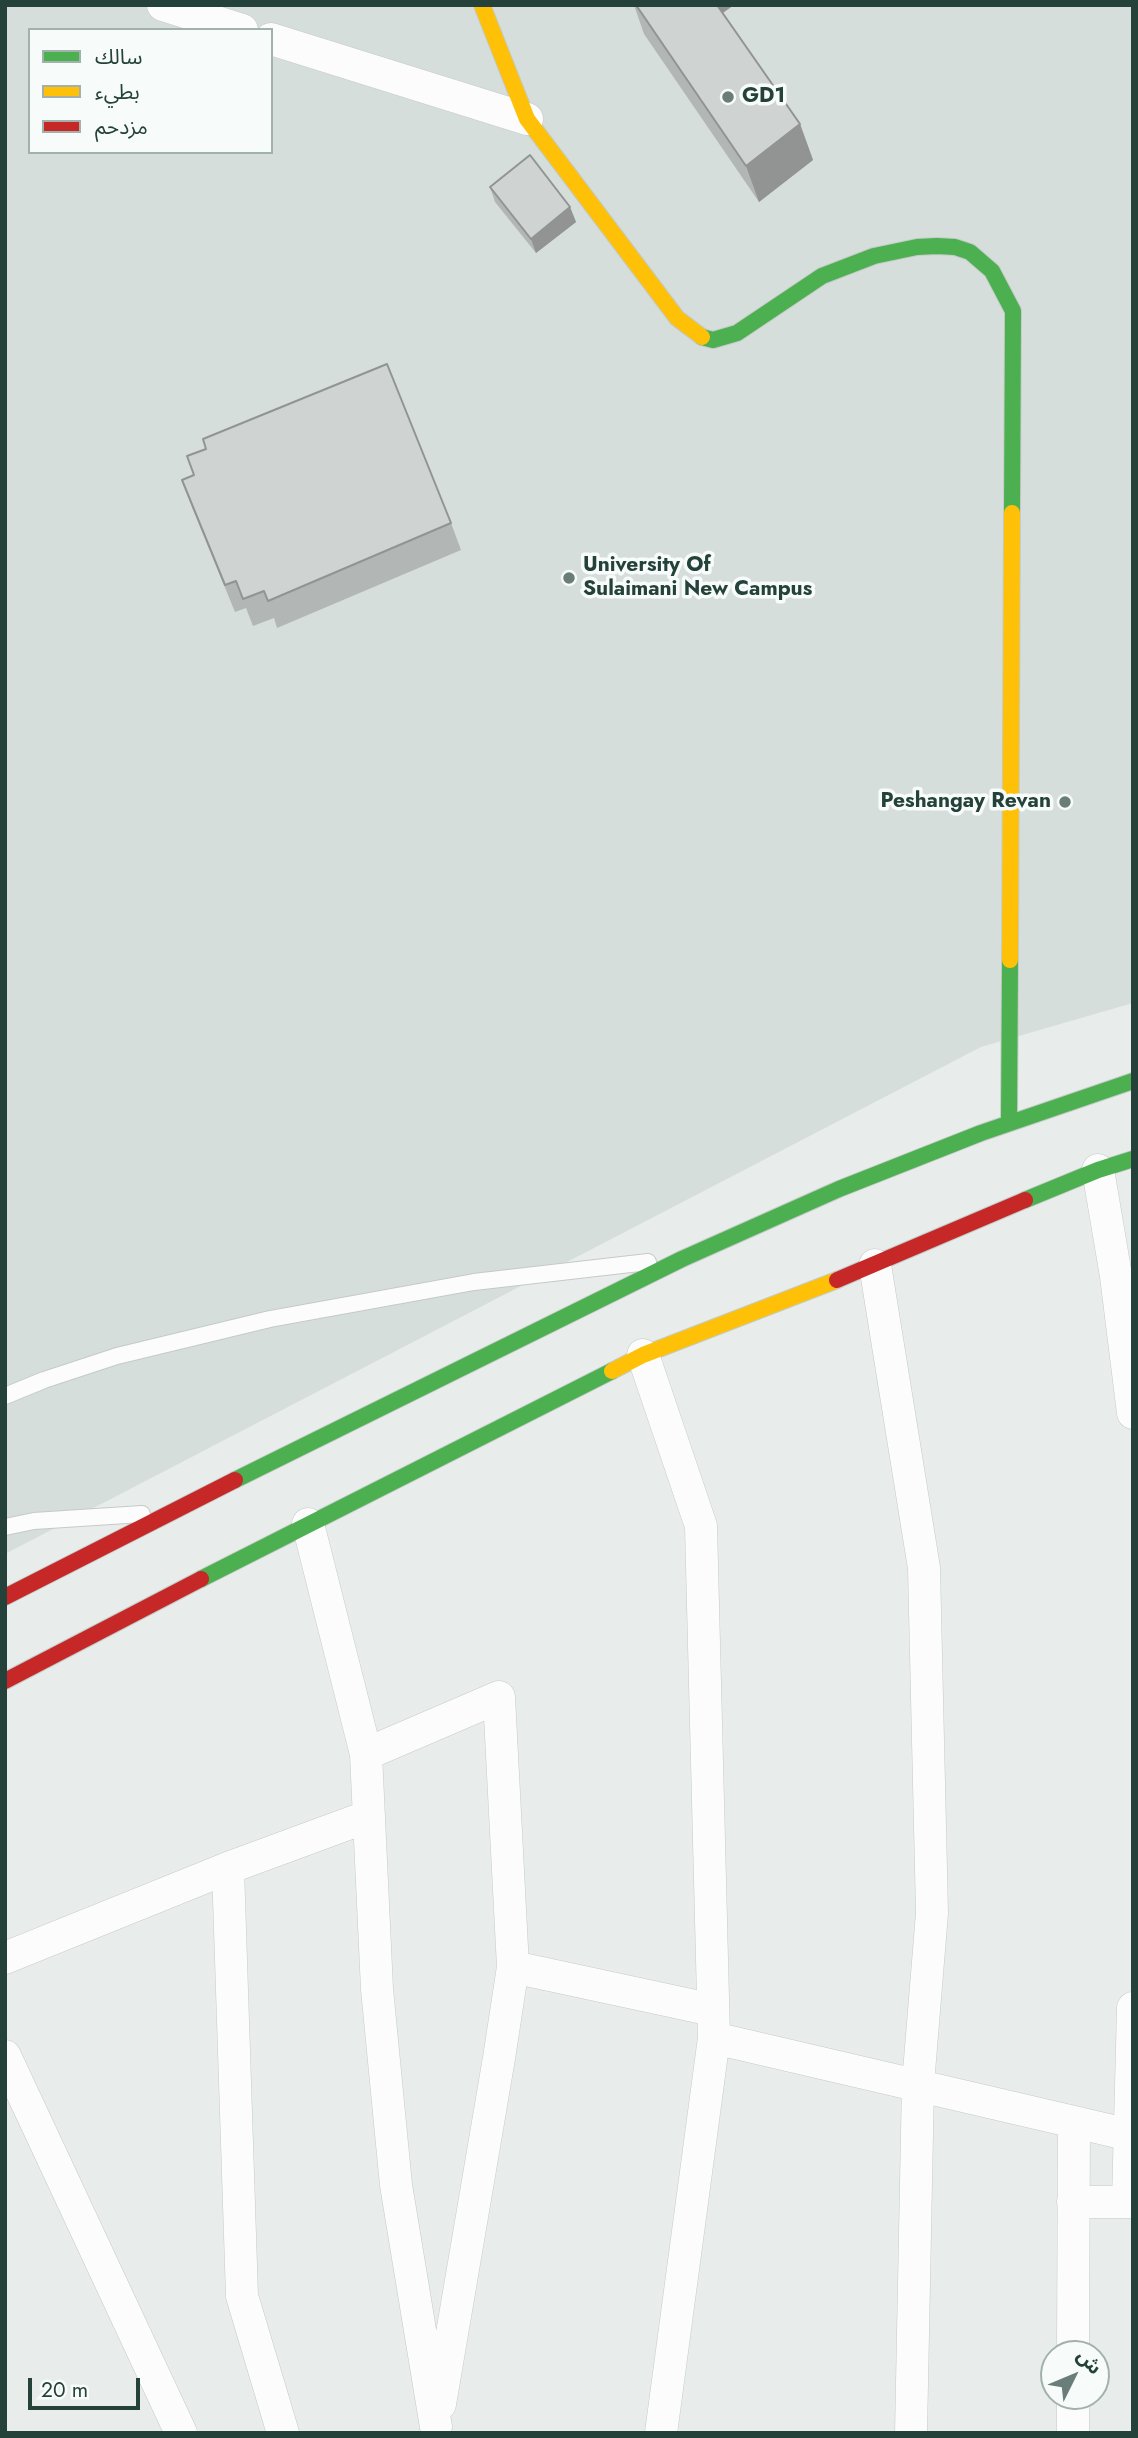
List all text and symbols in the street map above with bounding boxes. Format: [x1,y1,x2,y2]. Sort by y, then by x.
legend [28,28,273,154]
text: سالك [95,42,142,72]
text: بطيء [95,77,140,107]
place label: GD1 [742,84,785,110]
marker: GD1 [720,89,736,105]
text: مزدحم [95,112,148,142]
place label: University Of Sulaimani New Campus [583,553,812,603]
marker: University Of Sulaimani New Campus [561,570,577,586]
place label: Peshangay Revan [881,789,1051,815]
marker: Peshangay Revan [1057,794,1073,810]
north arrow [1040,2340,1110,2410]
text: ش [1071,2343,1108,2380]
scale bar [32,2364,144,2408]
text: 20 m [41,2375,88,2405]

